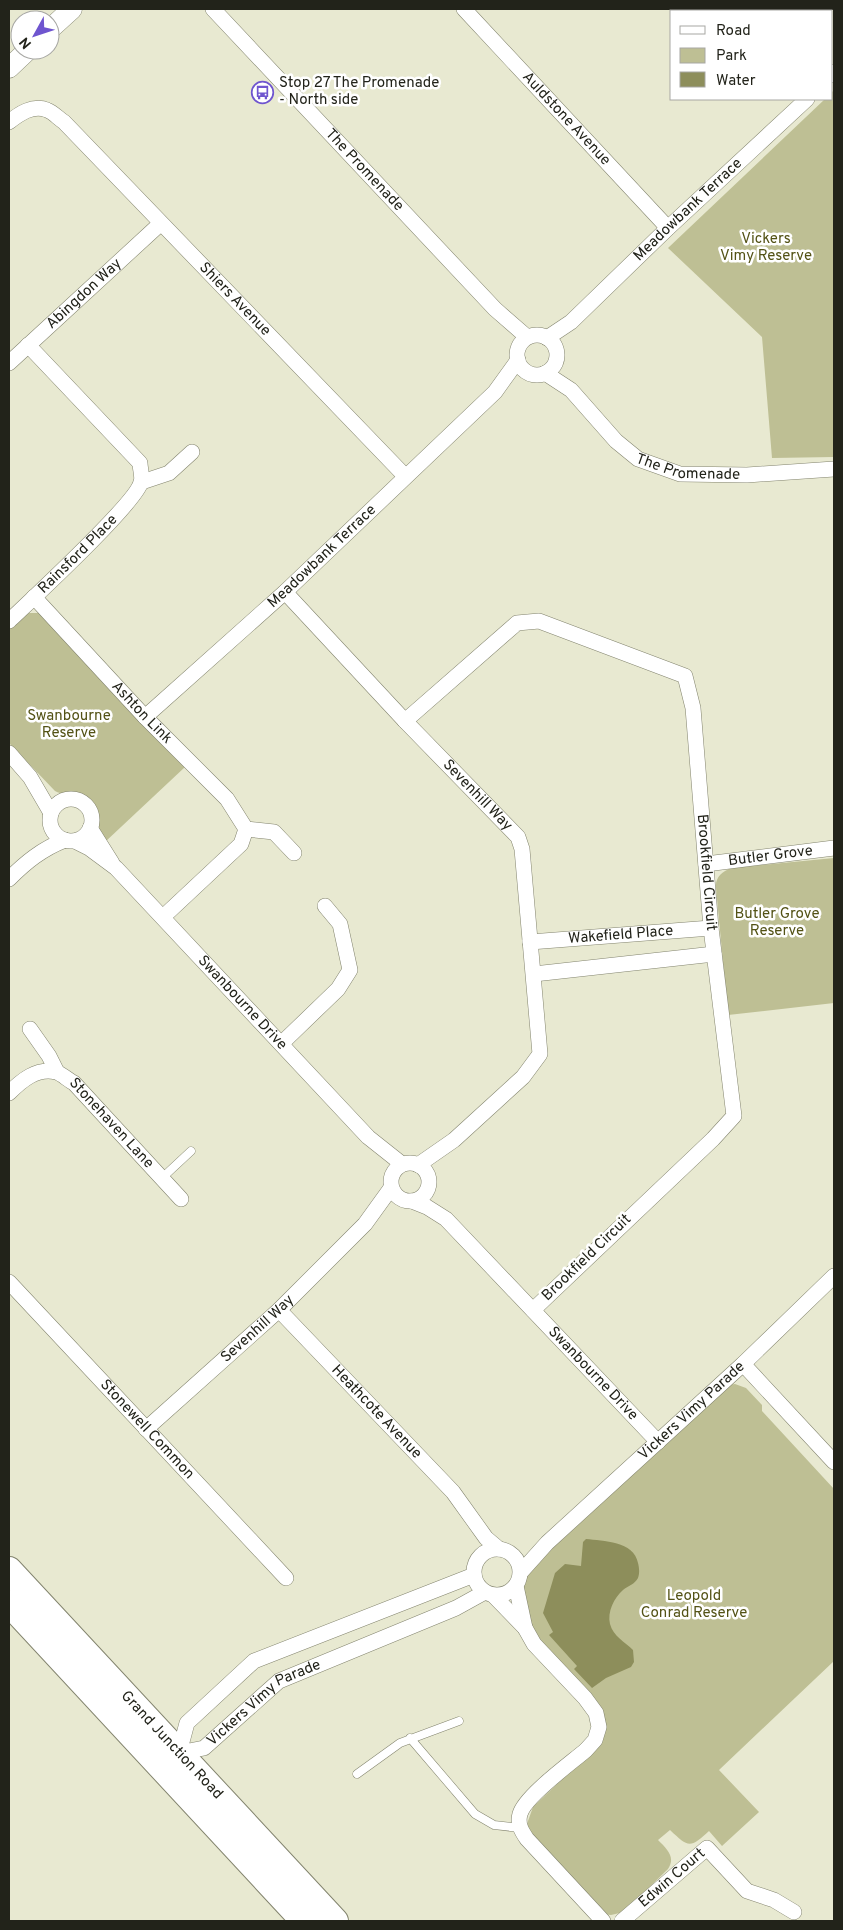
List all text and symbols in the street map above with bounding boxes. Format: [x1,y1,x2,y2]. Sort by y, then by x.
north arrow [10,10,60,60]
legend [670,10,833,100]
text: Road [716,22,751,41]
text: N [16,33,36,52]
text: Park [716,47,747,66]
street label: Auldstone Avenue [518,68,615,170]
text: Water [716,72,756,91]
place label: Stop 27 The Promenade - North side [279,74,439,110]
bus stop icon: Stop 27 The Promenade - North side [251,80,275,104]
street label: The Promenade [321,125,408,215]
street label: Meadowbank Terrace [630,154,747,266]
park label: Vickers Vimy Reserve [720,230,812,266]
street label: Abingdon Way [42,254,126,333]
street label: Shiers Avenue [195,258,275,340]
street label: The Promenade [633,449,740,484]
street label: Meadowbank Terrace [264,501,380,612]
street label: Rainsford Place [34,511,122,598]
street label: Ashton Link [107,677,176,748]
park label: Swanbourne Reserve [27,707,111,743]
street label: Sevenhill Way [438,756,516,835]
street label: Brookfield Circuit [692,813,721,932]
street label: Butler Grove [727,841,814,871]
park label: Butler Grove Reserve [735,905,819,941]
street label: Wakefield Place [567,921,674,949]
street label: Swanbourne Drive [193,952,291,1054]
street label: Stonehaven Lane [65,1074,158,1173]
street label: Brookfield Circuit [538,1210,636,1306]
street label: Sevenhill Way [217,1291,298,1367]
street label: Swanbourne Drive [544,1323,642,1425]
street label: Vickers Vimy Parade [635,1357,749,1464]
street label: Heathcote Avenue [327,1361,426,1463]
street label: Stonewell Common [96,1376,198,1483]
park label: Leopold Conrad Reserve [641,1587,747,1623]
street label: Vickers Vimy Parade [203,1655,324,1750]
street label: Grand Junction Road [116,1687,227,1803]
street label: Edwin Court [635,1844,709,1912]

